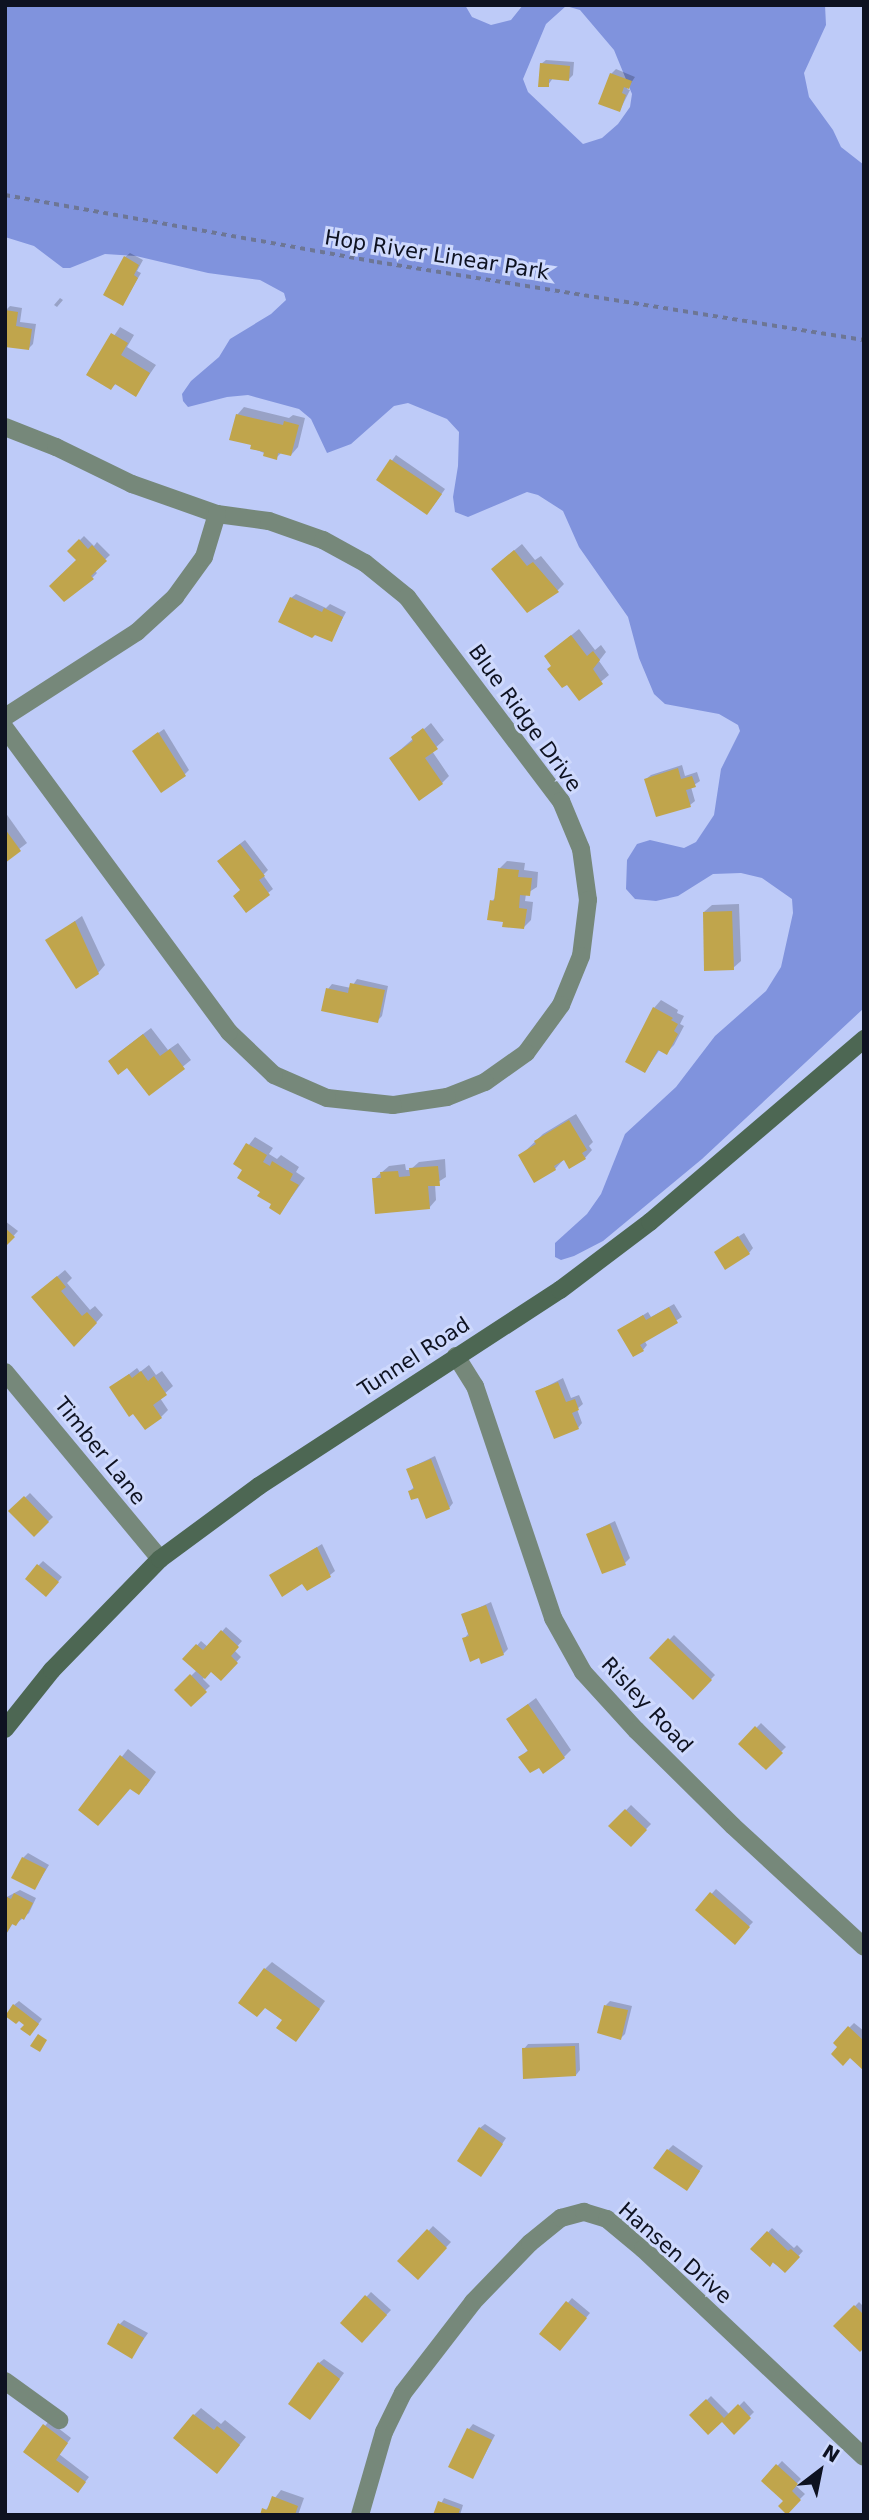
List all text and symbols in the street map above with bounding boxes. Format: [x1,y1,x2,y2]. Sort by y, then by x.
street label: Hop River Linear Park [323,225,551,285]
street label: Blue Ridge Drive [463,639,587,797]
street label: Tunnel Road [354,1312,474,1402]
street label: Timber Lane [49,1392,151,1510]
street label: Risley Road [596,1652,698,1758]
street label: Hansen Drive [613,2197,737,2309]
north arrow [785,2436,855,2506]
text: N [819,2440,844,2467]

